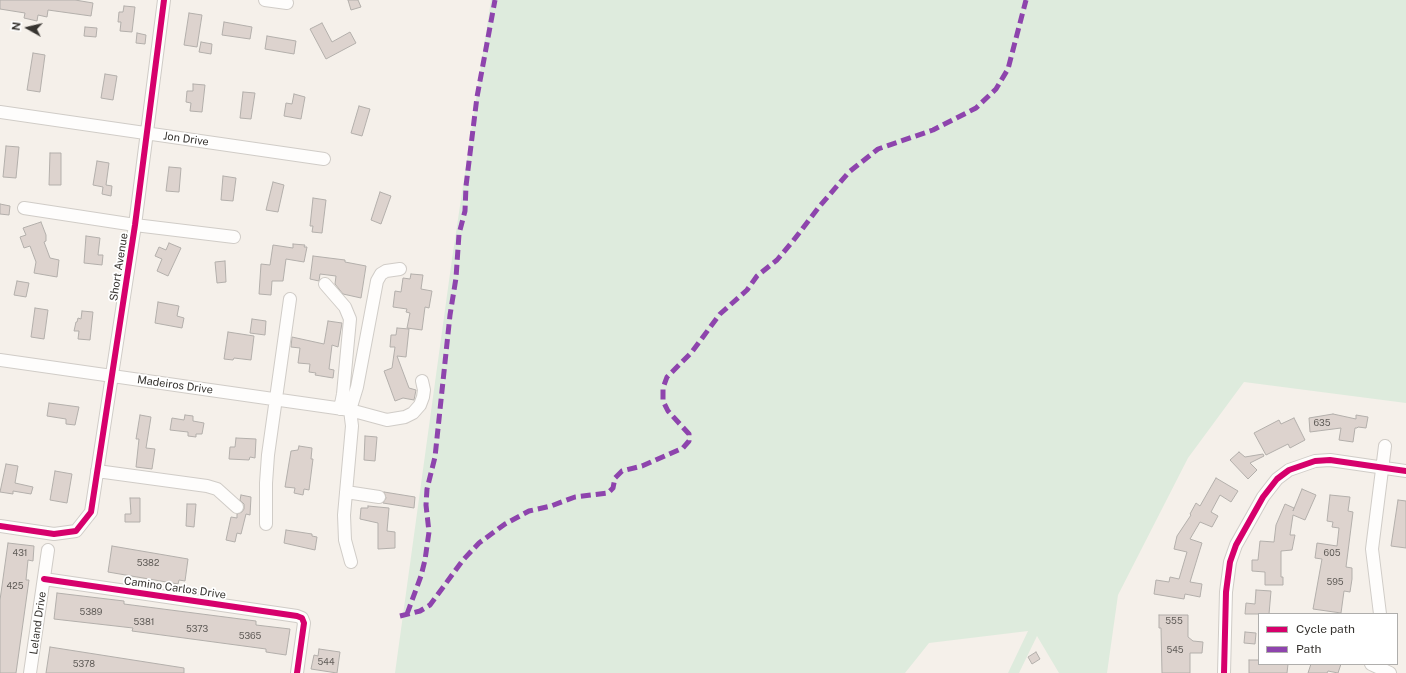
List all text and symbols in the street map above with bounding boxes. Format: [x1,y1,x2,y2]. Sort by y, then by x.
north arrow [8,8,48,48]
text: N [10,21,23,31]
street label: Jon Drive [162,129,210,149]
street label: Short Avenue [107,232,131,302]
street label: Madeiros Drive [136,373,214,397]
house number: 635 [1314,418,1330,428]
house number: 431 [13,548,27,558]
house number: 605 [1324,548,1340,558]
house number: 5382 [137,558,159,568]
street label: Camino Carlos Drive [123,574,227,602]
house number: 595 [1326,577,1344,587]
house number: 425 [7,581,23,591]
street label: Leland Drive [27,591,49,655]
house number: 5389 [80,607,102,617]
legend [1258,613,1398,665]
house number: 555 [1165,616,1183,626]
house number: 5381 [134,617,154,627]
text: Cycle path [1296,622,1355,636]
house number: 5373 [186,624,208,634]
house number: 5365 [239,631,261,641]
text: Path [1296,642,1322,656]
house number: 545 [1166,645,1184,655]
house number: 544 [317,657,335,667]
house number: 5378 [73,659,95,669]

